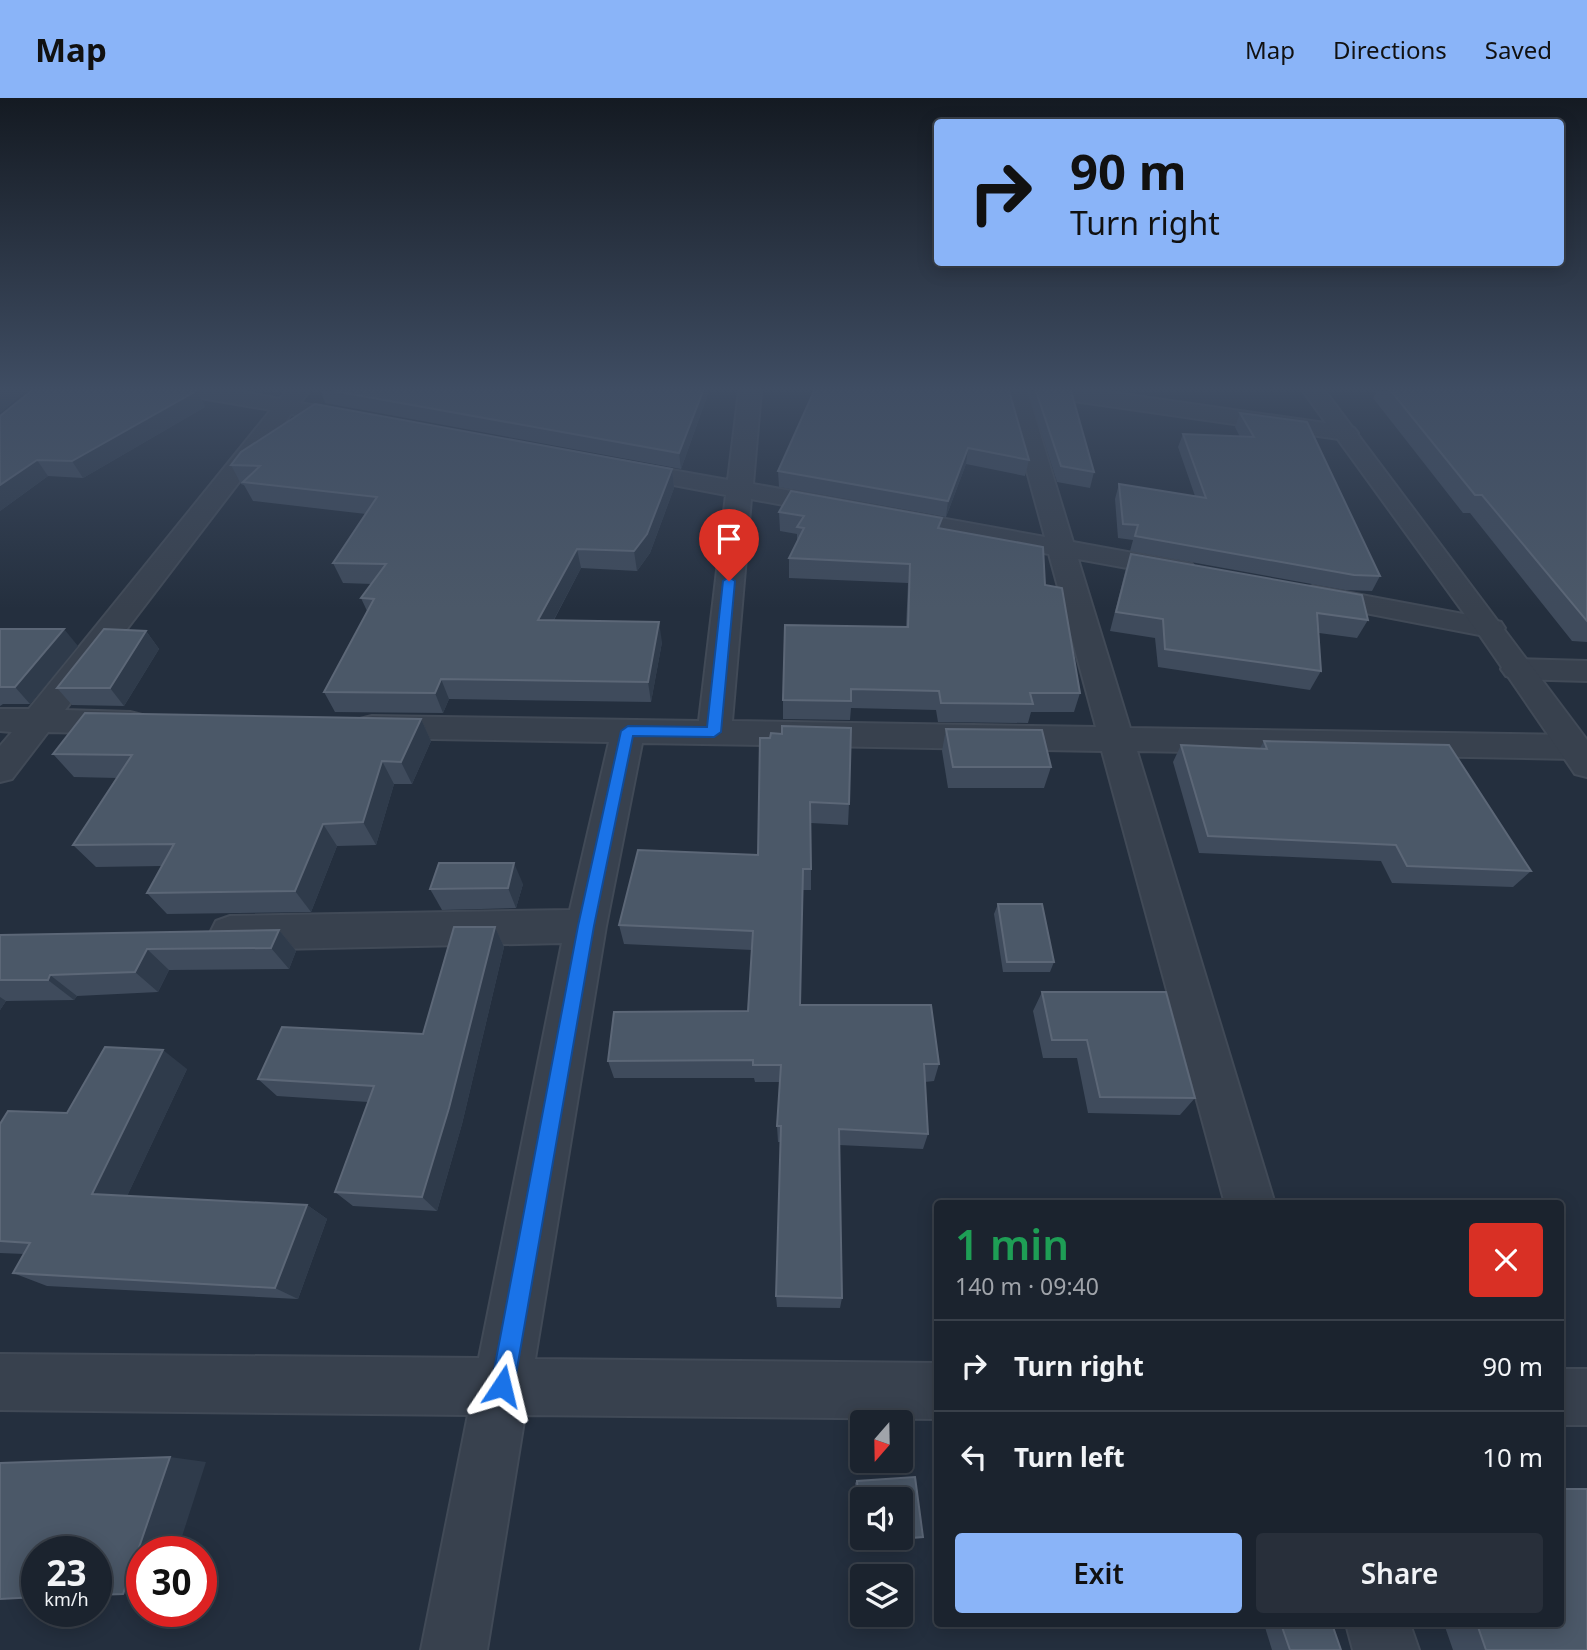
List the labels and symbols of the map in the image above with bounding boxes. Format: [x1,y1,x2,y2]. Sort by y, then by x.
pin [699,509,759,581]
position arrow [465,1349,539,1423]
north arrow [850,1410,914,1474]
speed limit sign: 30 [126,1536,217,1627]

